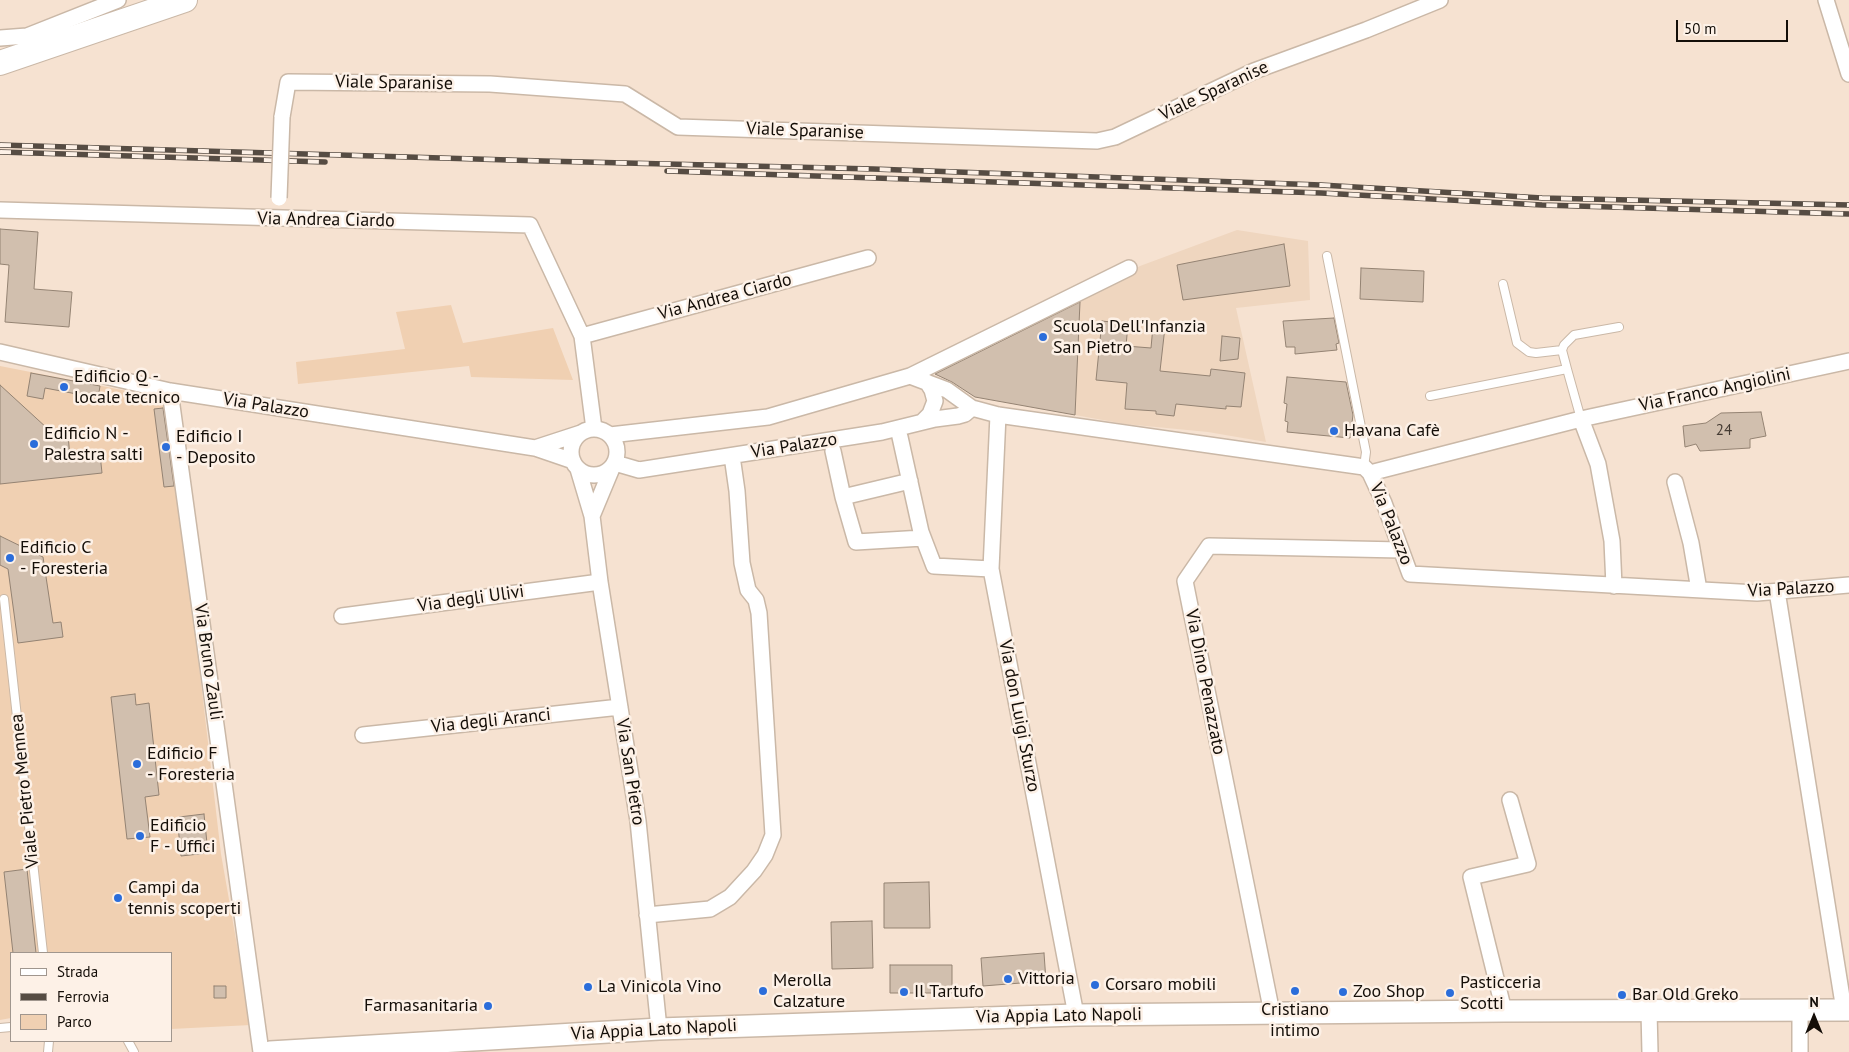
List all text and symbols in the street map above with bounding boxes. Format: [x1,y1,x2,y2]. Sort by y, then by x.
scale bar [1679,10,1792,42]
text: 50 m [1684,19,1717,38]
street label: Viale Sparanise [1156,56,1272,126]
street label: Viale Sparanise [335,71,453,95]
street label: Viale Sparanise [746,118,864,144]
street label: Via Andrea Ciardo [257,208,395,232]
street label: Via Andrea Ciardo [656,269,794,325]
place label: Scuola Dell'Infanzia San Pietro [1053,316,1206,358]
marker: Scuola Dell'Infanzia San Pietro [1037,331,1049,343]
street label: Via Franco Angiolini [1637,363,1793,417]
place label: Edificio Q - locale tecnico [74,366,180,408]
marker: Edificio Q - locale tecnico [58,381,70,393]
street label: Via Palazzo [221,389,311,423]
place label: Havana Cafè [1344,420,1440,442]
house number: 24 [1716,422,1732,440]
place label: Edificio N - Palestra salti [44,423,143,466]
marker: Havana Cafè [1328,425,1340,437]
place label: Edificio I - Deposito [176,426,256,468]
street label: Via Palazzo [749,429,839,463]
marker: Edificio N - Palestra salti [28,438,40,450]
marker: Edificio I - Deposito [160,441,172,453]
street label: Via Palazzo [1365,480,1417,568]
place label: Edificio C - Foresteria [20,537,108,580]
marker: Edificio C - Foresteria [4,552,16,564]
street label: Via Palazzo [1747,576,1835,602]
street label: Via degli Ulivi [416,581,526,617]
street label: Via Bruno Zauli [189,602,227,722]
street label: Via Dino Penazzato [1180,608,1230,756]
street label: Via don Luigi Sturzo [994,638,1044,794]
street label: Via degli Aranci [430,704,552,738]
street label: Viale Pietro Mennea [6,713,44,869]
street label: Via San Pietro [611,717,649,827]
place label: Edificio F - Foresteria [147,743,235,786]
marker: Edificio F - Foresteria [131,758,143,770]
place label: Edificio F - Uffici [150,815,216,858]
marker: Edificio F - Uffici [134,830,146,842]
place label: Campi da tennis scoperti [128,877,241,920]
marker: Campi da tennis scoperti [112,892,124,904]
legend [10,952,172,1042]
text: Strada [57,962,98,981]
place label: Vittoria [1018,968,1075,990]
place label: Merolla Calzature [773,970,845,1012]
place label: Pasticceria Scotti [1460,972,1541,1014]
marker: Vittoria [1002,973,1014,985]
place label: Corsaro mobili [1105,974,1216,996]
place label: La Vinicola Vino [598,976,721,998]
marker: Corsaro mobili [1089,979,1101,991]
marker: La Vinicola Vino [582,981,594,993]
place label: Il Tartufo [914,981,984,1003]
place label: Zoo Shop [1353,981,1425,1003]
place label: Bar Old Greko [1632,984,1739,1006]
marker: Merolla Calzature [757,985,769,997]
marker: Cristiano intimo [1289,985,1301,997]
marker: Il Tartufo [898,986,910,998]
marker: Zoo Shop [1337,986,1349,998]
text: Ferrovia [57,987,109,1006]
marker: Pasticceria Scotti [1444,987,1456,999]
marker: Bar Old Greko [1616,989,1628,1001]
north arrow [1789,992,1839,1042]
text: N [1809,993,1819,1011]
place label: Farmasanitaria [364,995,478,1017]
place label: Cristiano intimo [1261,999,1329,1042]
marker: Farmasanitaria [482,1000,494,1012]
street label: Via Appia Lato Napoli [976,1004,1142,1028]
text: Parco [57,1012,92,1031]
street label: Via Appia Lato Napoli [571,1015,737,1045]

